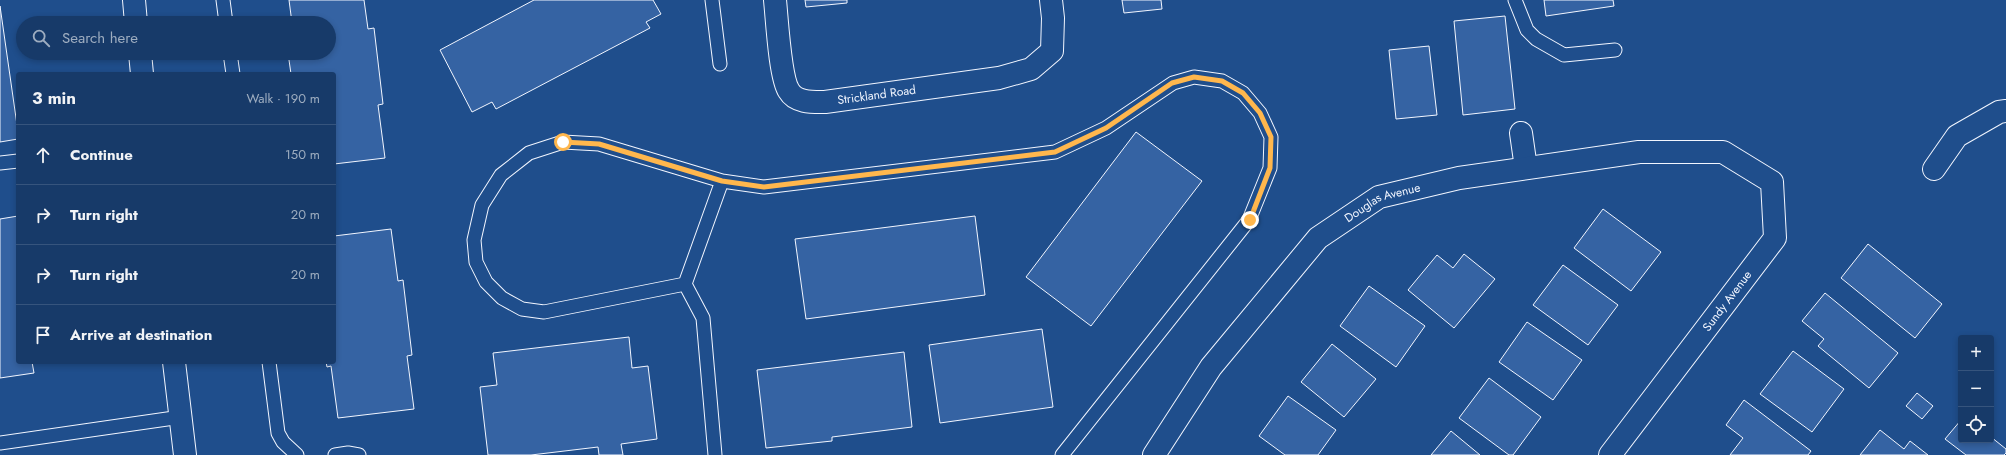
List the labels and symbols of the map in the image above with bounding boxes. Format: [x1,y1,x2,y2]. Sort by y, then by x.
street label: Strickland Road [836,81,917,109]
route start [554,133,572,151]
street label: Douglas Avenue [1341,178,1422,227]
route end [1241,211,1259,229]
street label: Sundy Avenue [1698,267,1756,335]

